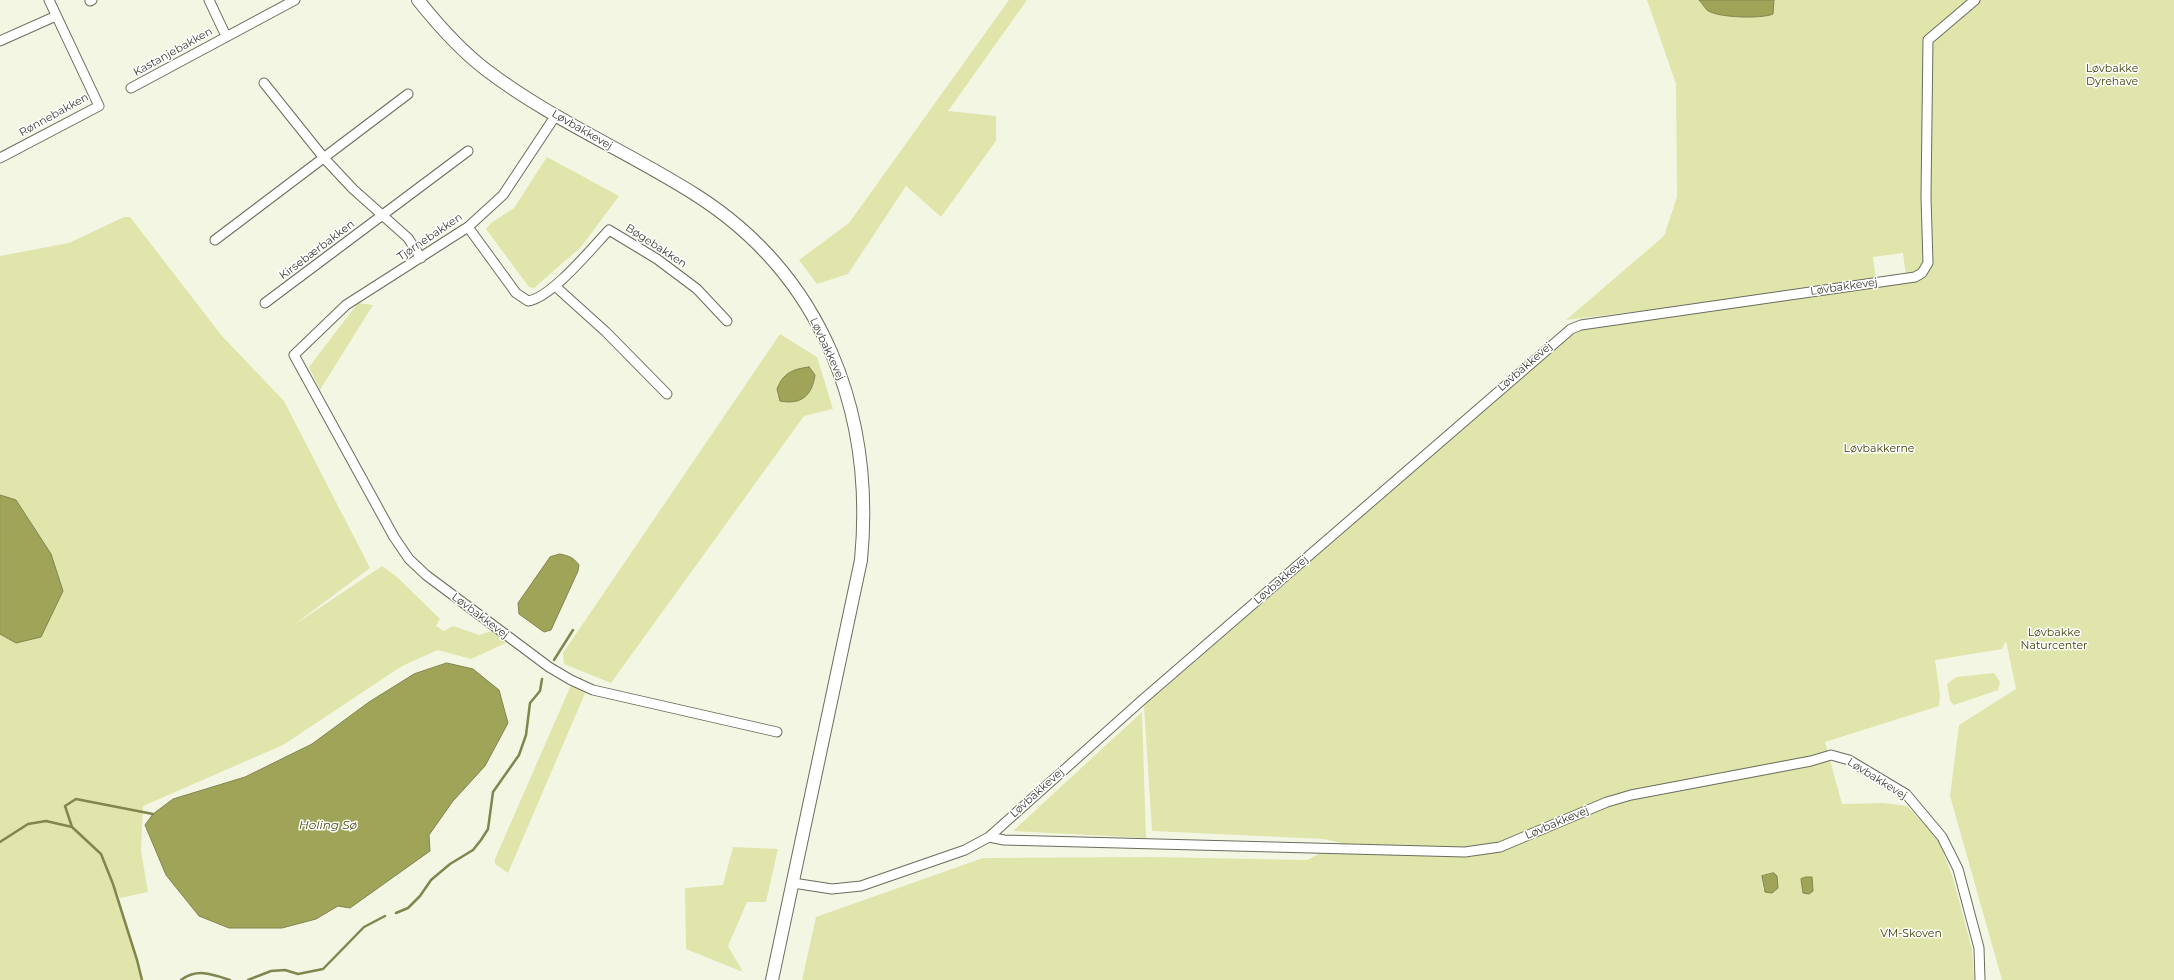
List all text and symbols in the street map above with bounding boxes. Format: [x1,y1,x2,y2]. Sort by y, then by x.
street label: Kastanjebakken [131,25,215,79]
park label: Løvbakke Dyrehave [2086,62,2138,88]
street label: Rønnebakken [17,90,91,140]
street label: Løvbakkevej [549,107,615,153]
street label: Tjørnebakken [395,210,465,264]
street label: Kirsebærbakken [277,217,357,283]
street label: Bøgebakken [623,221,689,271]
street label: Løvbakkevej [1809,276,1879,298]
street label: Løvbakkevej [807,315,847,383]
street label: Løvbakkevej [1495,340,1555,394]
park label: Løvbakkerne [1844,442,1914,456]
street label: Løvbakkevej [1251,553,1311,607]
street label: Løvbakkevej [449,590,511,642]
park label: Løvbakke Naturcenter [2020,626,2088,652]
street label: Løvbakkevej [1845,755,1909,803]
street label: Løvbakkevej [1007,765,1067,821]
street label: Løvbakkevej [1523,804,1591,842]
water label: Holing Sø [299,818,357,832]
park label: VM-Skoven [1880,927,1942,941]

